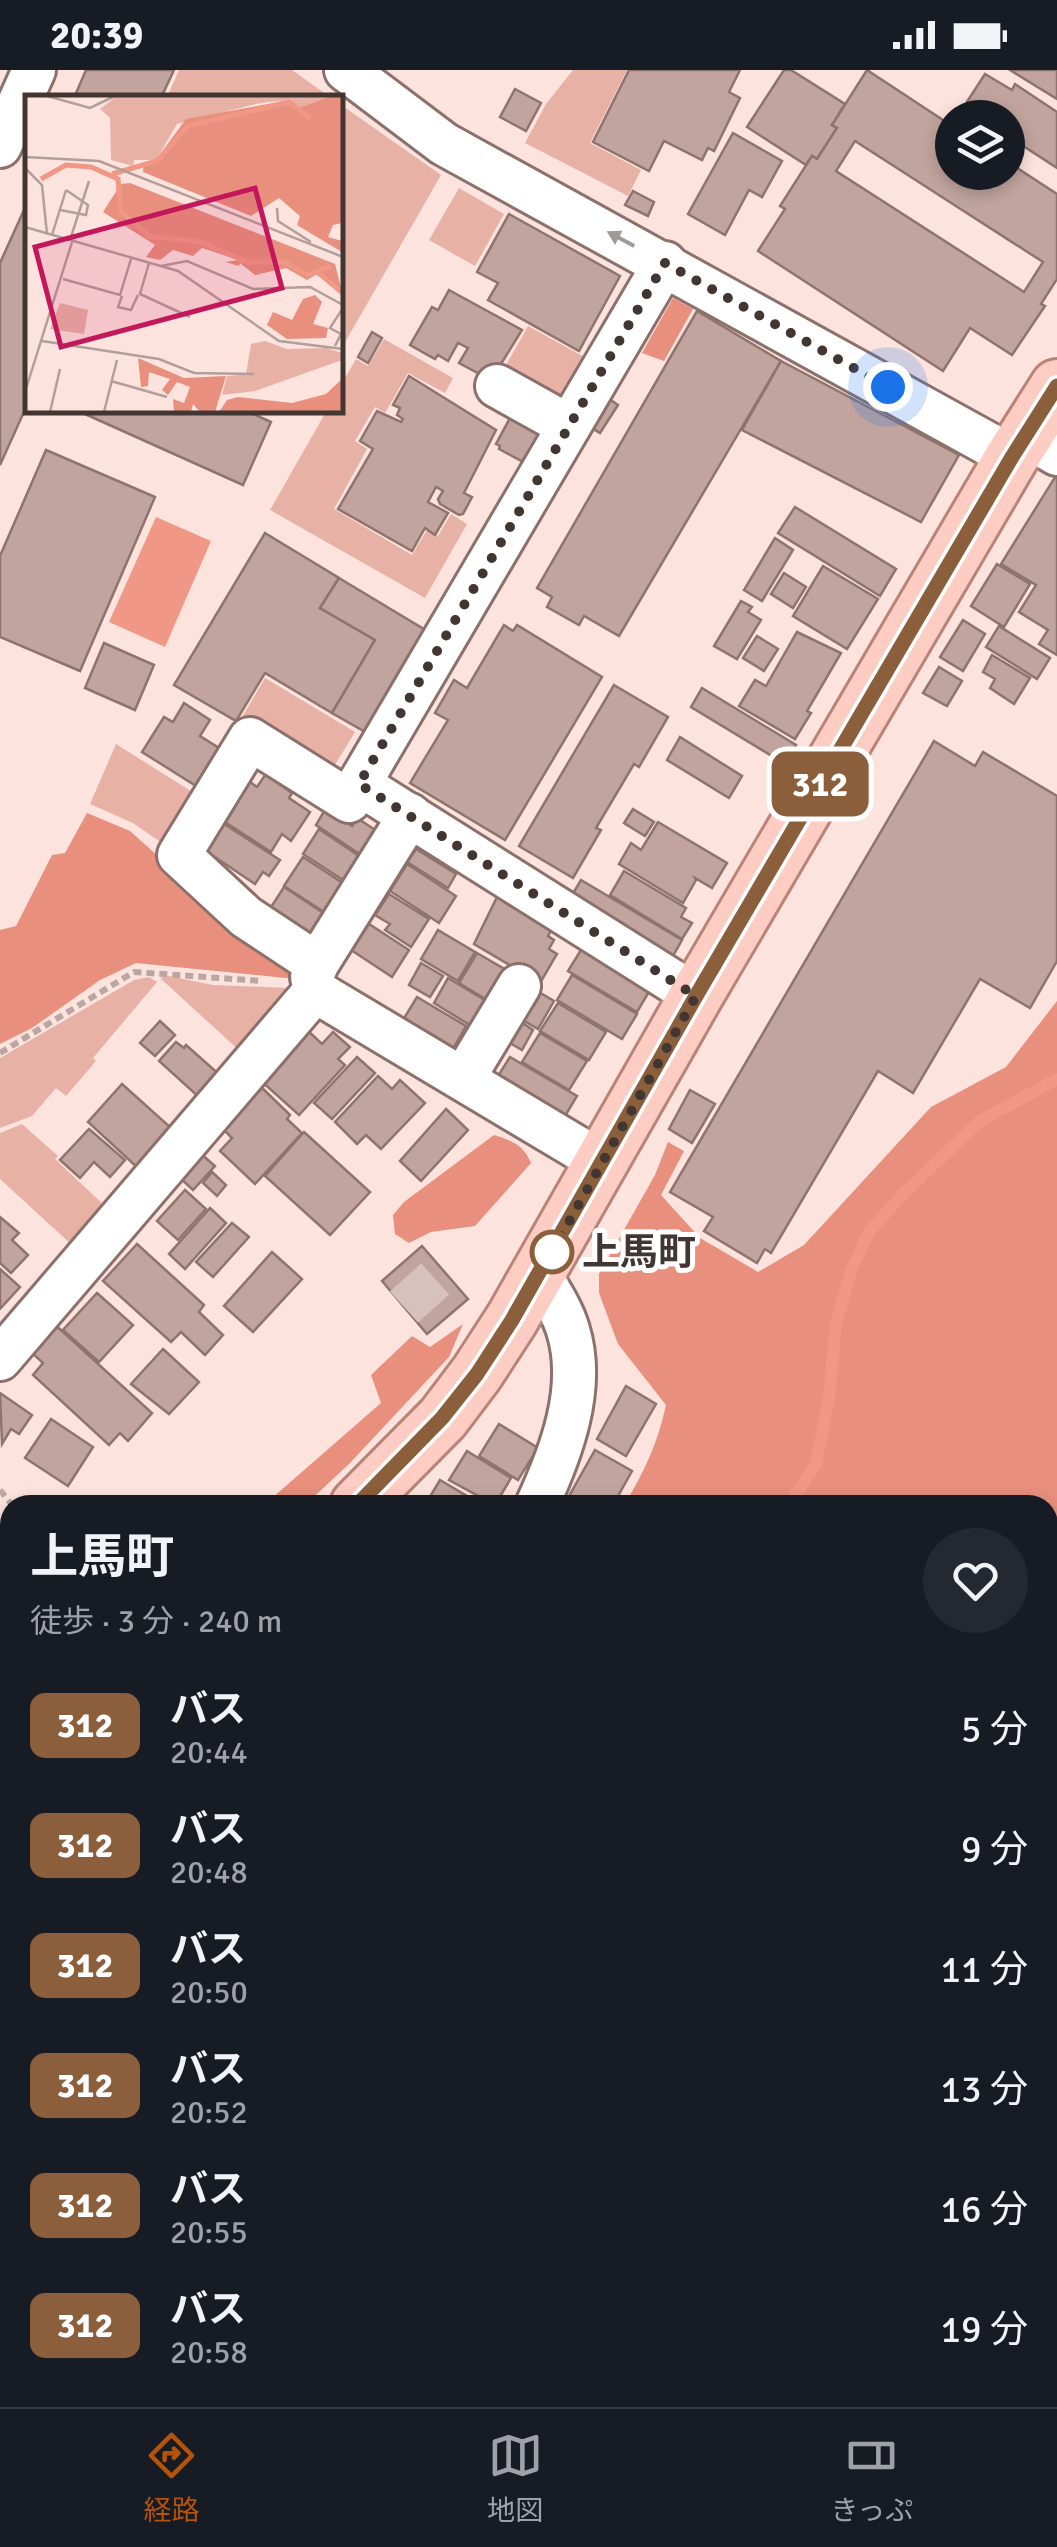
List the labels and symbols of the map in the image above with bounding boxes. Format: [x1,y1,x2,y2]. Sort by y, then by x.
inset map [25,95,342,412]
one-way arrow [607,231,635,249]
your location [863,362,913,412]
line badge: 312 [762,752,878,816]
place label: 上馬町 [582,1229,696,1276]
marker: 上馬町 [531,1231,573,1273]

